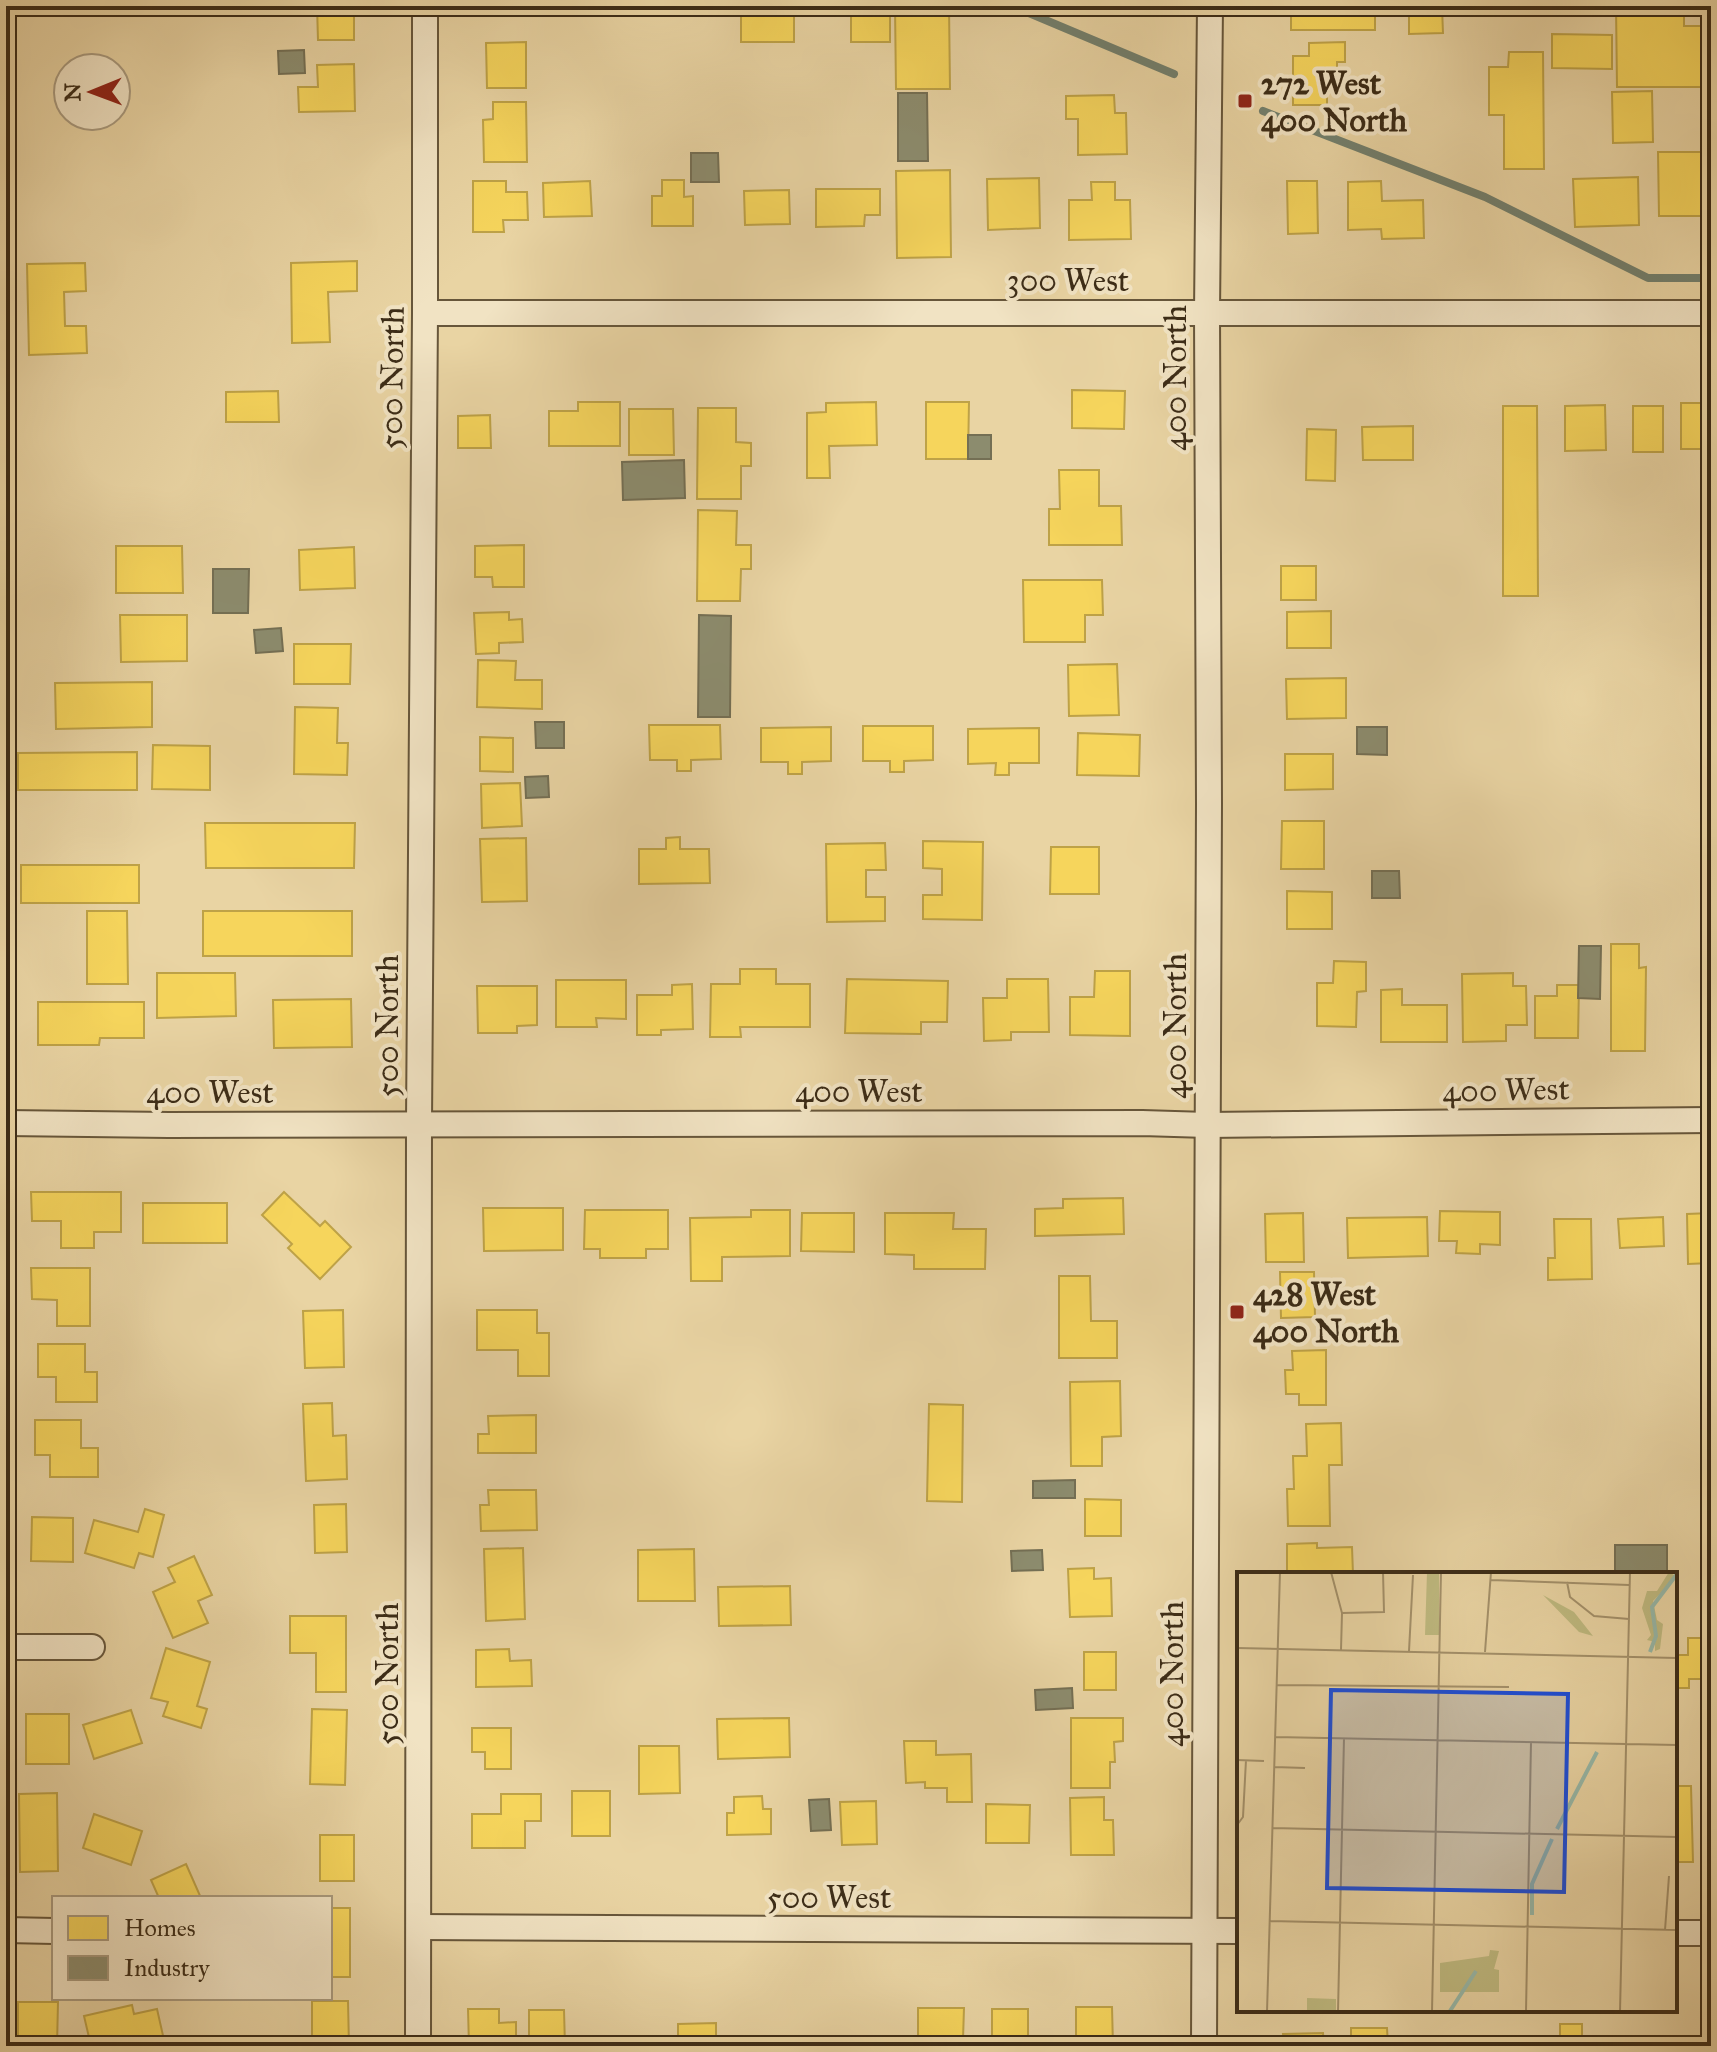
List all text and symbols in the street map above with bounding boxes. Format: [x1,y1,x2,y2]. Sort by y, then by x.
north arrow [52,52,132,132]
place label: 272 West 400 North [1261,64,1407,140]
text: N [59,82,86,102]
marker: 272 West 400 North [1236,92,1254,110]
street label: 300 West [1007,261,1129,300]
street label: 400 North [1156,305,1195,451]
street label: 500 North [371,306,413,450]
street label: 400 North [1156,953,1195,1099]
street label: 500 North [368,954,407,1097]
street label: 400 West [1442,1069,1570,1111]
street label: 400 West [795,1072,923,1111]
street label: 400 West [146,1073,274,1112]
place label: 428 West 400 North [1253,1275,1399,1351]
marker: 428 West 400 North [1228,1303,1246,1321]
inset map [1237,1572,1677,2012]
street label: 400 North [1153,1601,1192,1747]
street label: 500 North [368,1602,407,1745]
street label: 500 West [767,1878,891,1917]
legend [52,1896,332,2000]
text: Homes [124,1913,196,1943]
text: Industry [124,1953,210,1983]

